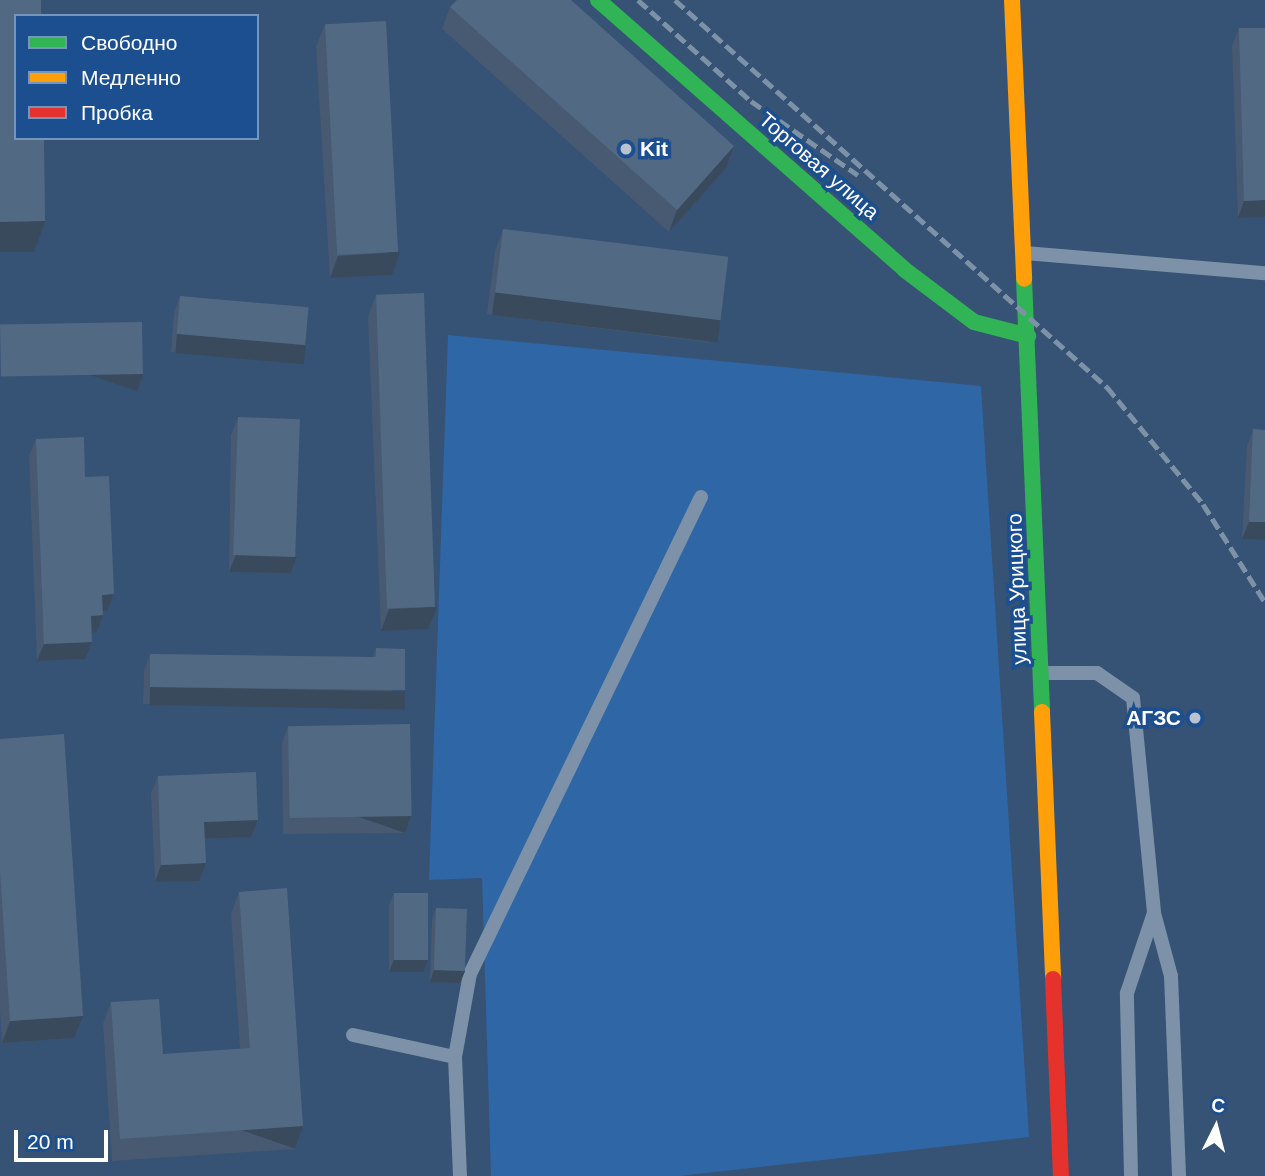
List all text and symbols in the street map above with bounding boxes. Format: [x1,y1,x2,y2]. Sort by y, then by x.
legend [14,14,259,140]
text: Свободно [81,31,178,54]
text: Медленно [81,66,181,89]
text: Пробка [81,101,153,124]
street label: Торговая улица [754,107,884,225]
place label: Kit [640,136,668,162]
marker: Kit [618,141,634,157]
street label: улица Урицкого [1002,513,1032,665]
place label: АГЗС [1126,705,1181,731]
marker: АГЗС [1187,710,1203,726]
north arrow [1181,1092,1251,1162]
text: С [1210,1094,1226,1117]
scale bar [18,1116,112,1160]
text: 20 m [27,1130,74,1153]

